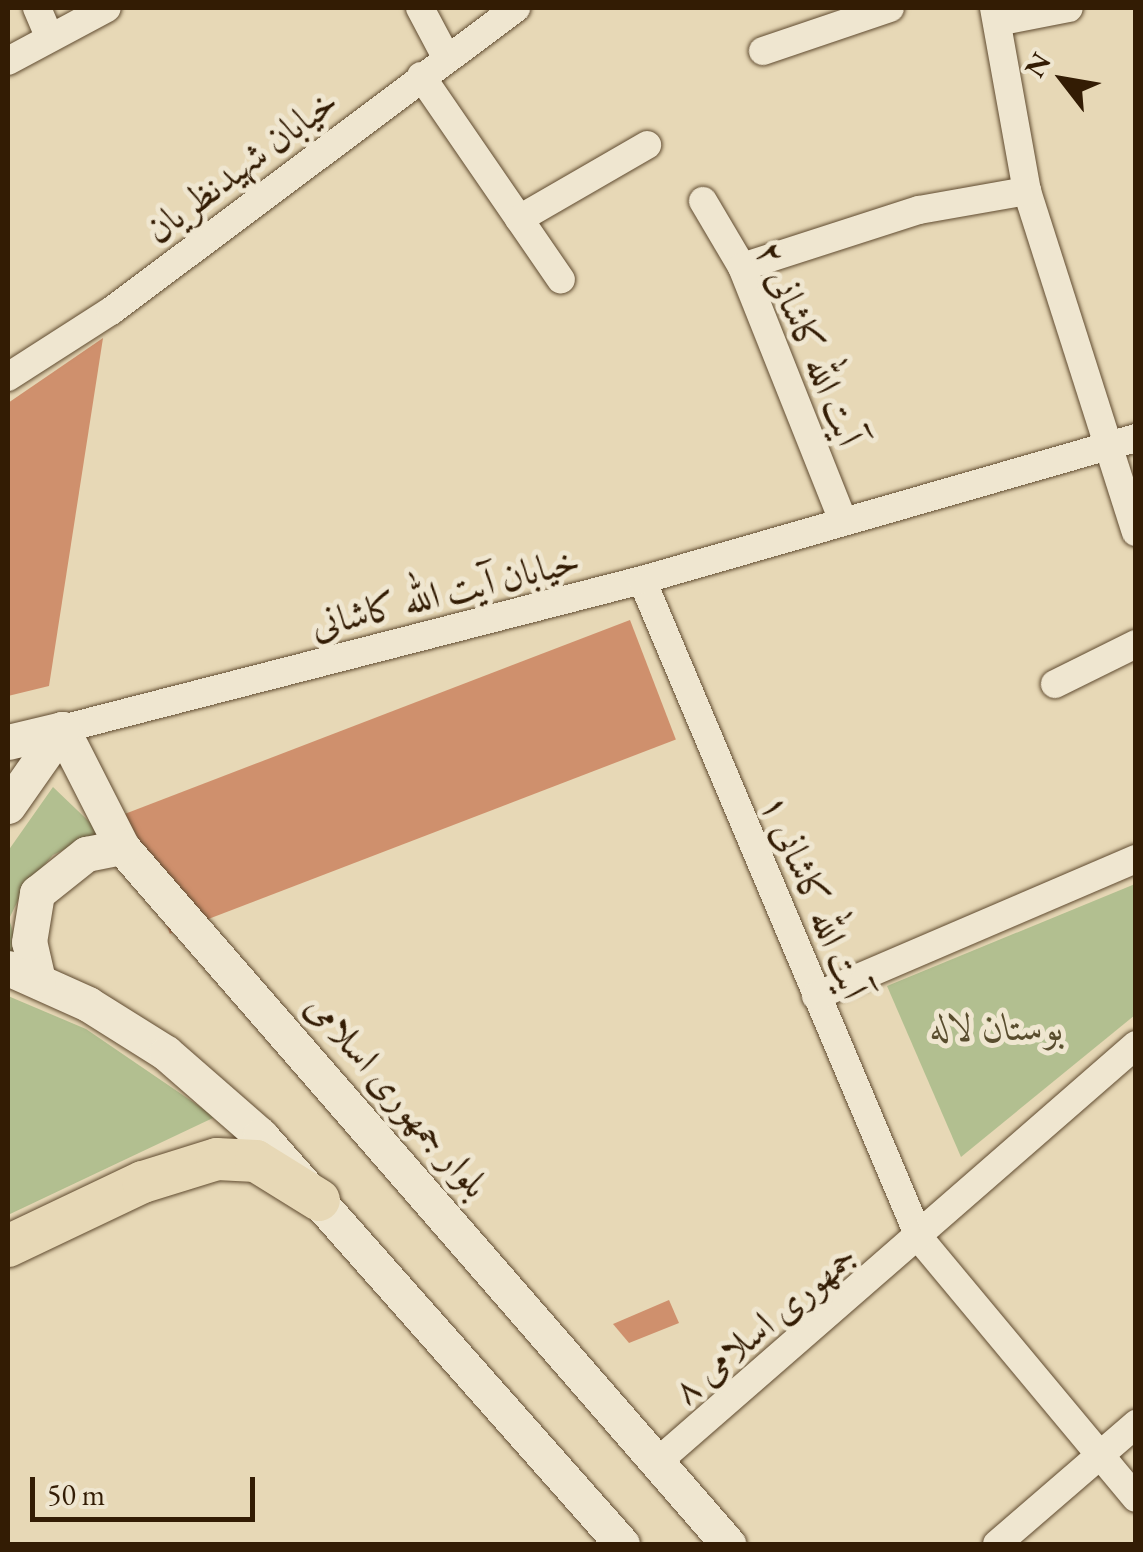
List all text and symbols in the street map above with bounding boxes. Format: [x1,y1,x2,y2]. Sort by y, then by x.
north arrow [1013,30,1113,130]
text: N [1016,46,1059,84]
street label: خیابان شهیدنظریان [136,78,346,252]
street label: آیت الله کاشانی ۲ [746,234,874,452]
street label: خیابان آیت الله کاشانی [306,536,584,648]
street label: آیت الله کاشانی ۱ [751,787,879,1005]
street label: بلوار جمهوری اسلامی [297,983,499,1207]
park label: بوستان لاله [930,1004,1064,1050]
street label: جمهوری اسلامی ۸ [663,1233,865,1413]
scale bar [35,1457,260,1519]
text: 50 m [47,1475,105,1514]

